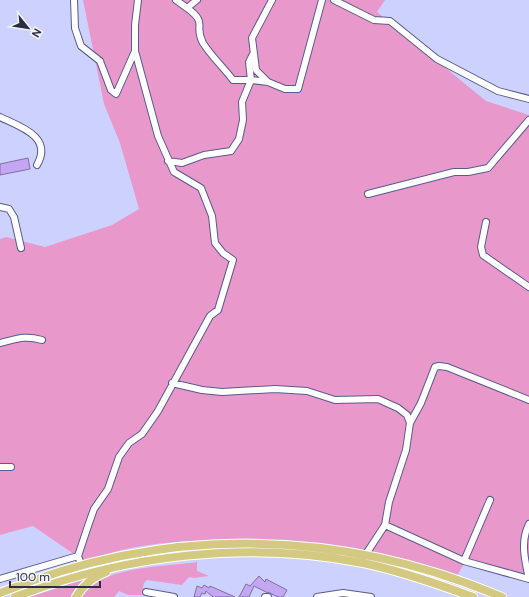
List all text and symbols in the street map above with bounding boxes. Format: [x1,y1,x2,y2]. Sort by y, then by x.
north arrow [8,8,48,48]
text: N [29,26,45,40]
scale bar [10,563,100,589]
text: 100 m [16,569,50,585]

